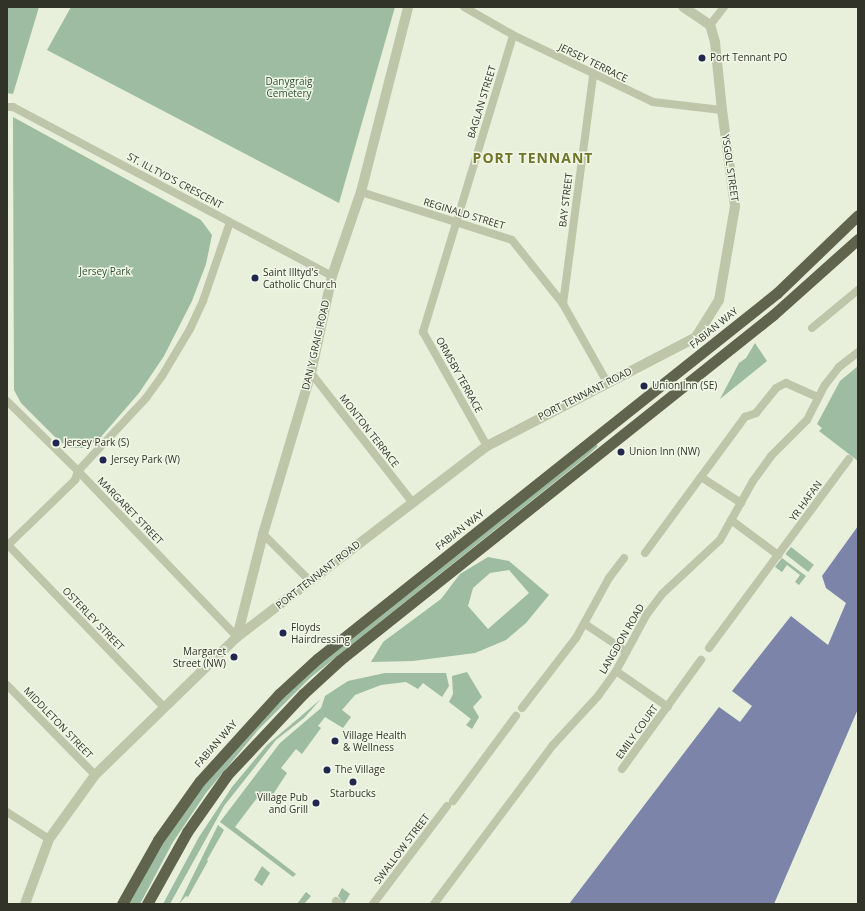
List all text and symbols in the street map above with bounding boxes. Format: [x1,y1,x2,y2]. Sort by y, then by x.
street label: JERSEY TERRACE [557,41,629,85]
place label: Port Tennant PO [710,52,787,64]
marker: Port Tennant PO [697,53,707,63]
street label: BAGLAN STREET [465,64,499,140]
park label: Danygraig Cemetery [266,75,312,98]
street label: YSGOL STREET [719,134,741,202]
district label: PORT TENNANT [473,150,593,166]
street label: ST. ILLTYD'S CRESCENT [125,151,225,211]
street label: BAY STREET [557,172,575,228]
street label: REGINALD STREET [422,196,506,232]
park label: Jersey Park [79,266,131,278]
place label: Saint Illtyd's Catholic Church [263,266,337,290]
marker: Saint Illtyd's Catholic Church [250,273,260,283]
street label: DAN Y GRAIG ROAD [300,299,332,391]
street label: FABIAN WAY [688,305,740,351]
street label: ORMSBY TERRACE [433,335,485,415]
street label: PORT TENNANT ROAD [536,365,634,423]
place label: Union Inn (SE) [652,380,717,392]
marker: Union Inn (SE) [639,381,649,391]
street label: MONTON TERRACE [337,392,401,470]
place label: Jersey Park (S) [64,437,129,449]
marker: Jersey Park (S) [51,438,61,448]
place label: Union Inn (NW) [629,446,700,458]
marker: Union Inn (NW) [616,447,626,457]
place label: Jersey Park (W) [111,454,180,466]
marker: Jersey Park (W) [98,455,108,465]
street label: MARGARET STREET [95,475,165,547]
street label: YR HAFAN [787,478,825,524]
street label: FABIAN WAY [433,507,487,553]
street label: PORT TENNANT ROAD [273,538,363,612]
street label: OSTERLEY STREET [60,585,126,653]
street label: LANGDON ROAD [597,602,647,676]
place label: Floyds Hairdressing [291,621,350,644]
marker: Floyds Hairdressing [278,628,288,638]
place label: Margaret Street (NW) [173,645,226,668]
marker: Margaret Street (NW) [229,652,239,662]
street label: MIDDLETON STREET [21,685,95,761]
street label: EMILY COURT [613,703,661,761]
street label: FABIAN WAY [192,718,240,770]
place label: Village Health & Wellness [343,729,407,752]
marker: Village Health & Wellness [330,736,340,746]
place label: The Village [335,764,385,776]
marker: The Village [322,765,332,775]
marker: Starbucks [348,777,358,787]
place label: Starbucks [330,788,376,800]
place label: Village Pub and Grill [257,791,308,814]
marker: Village Pub and Grill [311,798,321,808]
street label: SWALLOW STREET [372,811,432,887]

